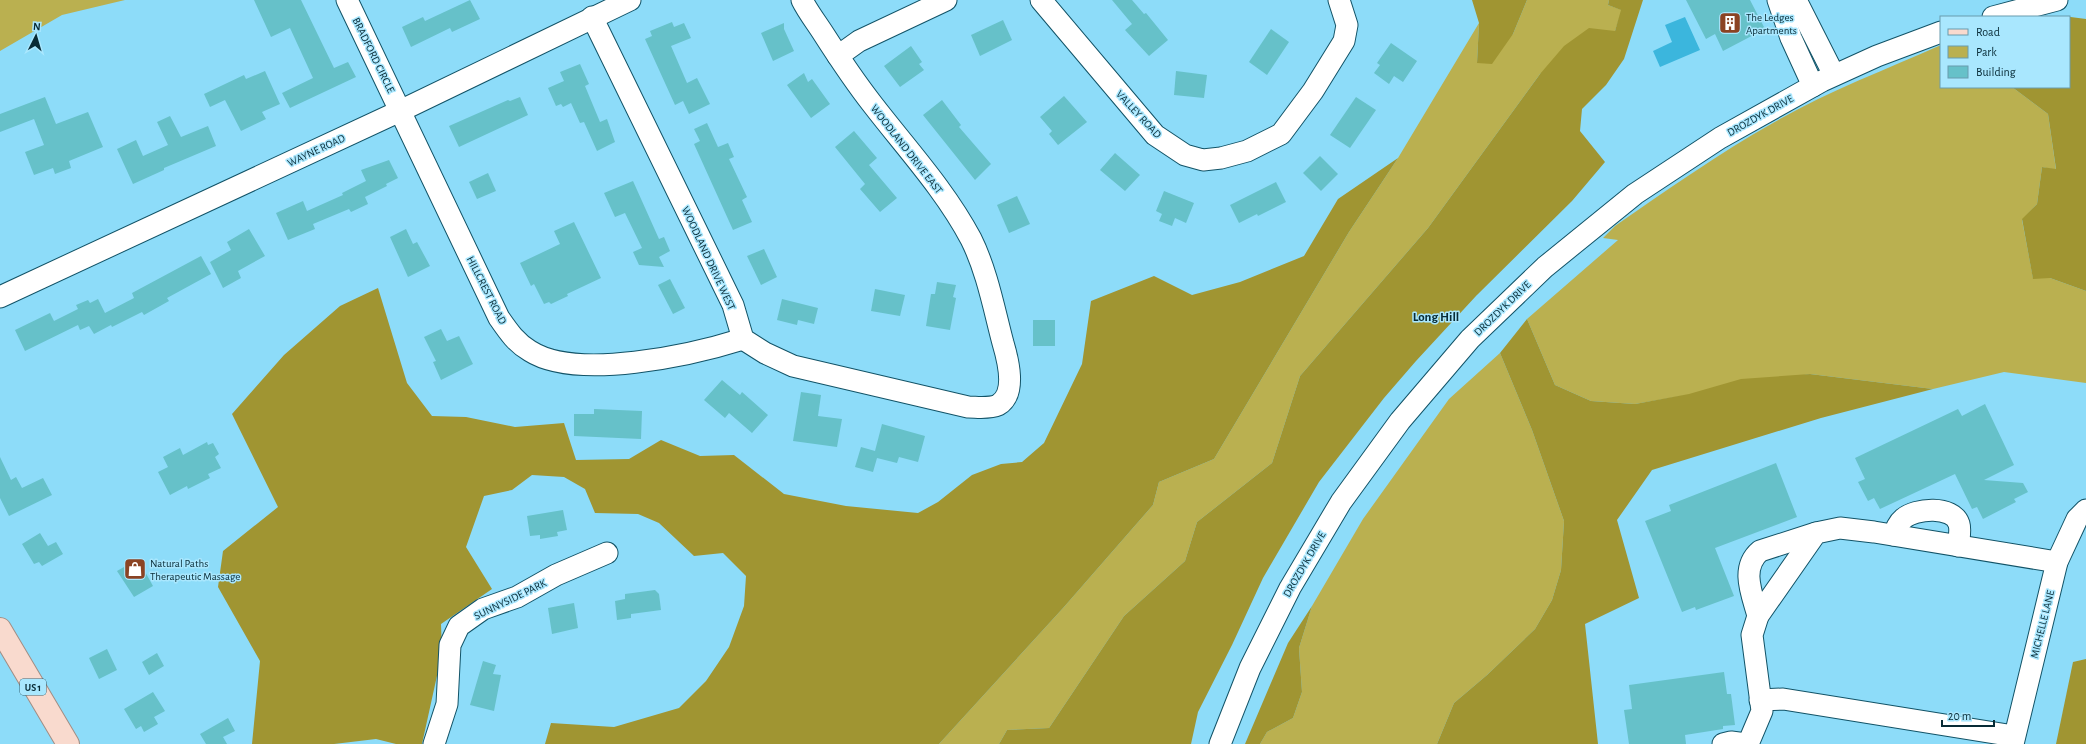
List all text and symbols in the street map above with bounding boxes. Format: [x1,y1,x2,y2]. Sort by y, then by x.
building icon: The Ledges Apartments [1717,10,1743,36]
place label: The Ledges Apartments [1746,12,1797,36]
north arrow [16,16,56,56]
street label: BRADFORD CIRCLE [351,16,397,95]
legend [1940,16,2070,88]
text: N [33,21,41,32]
text: Road [1976,26,2000,38]
text: Park [1976,46,1997,58]
text: Building [1976,66,2016,78]
street label: VALLEY ROAD [1114,88,1163,140]
street label: DROZDYK DRIVE [1725,92,1796,138]
street label: WOODLAND DRIVE EAST [869,103,945,196]
street label: WAYNE ROAD [286,132,347,169]
street label: WOODLAND DRIVE WEST [680,205,738,312]
street label: HILLCREST ROAD [465,254,508,326]
street label: DROZDYK DRIVE [1472,278,1533,338]
district label: Long Hill [1413,311,1459,324]
street label: DROZDYK DRIVE [1281,529,1328,599]
shop icon: Natural Paths Therapeutic Massage [122,556,148,582]
place label: Natural Paths Therapeutic Massage [150,558,240,582]
street label: SUNNYSIDE PARK [472,577,549,622]
street label: MICHELLE LANE [2029,588,2056,659]
road number: US 1 [20,679,46,695]
scale bar [1942,702,1994,728]
text: 20 m [1948,710,1971,722]

